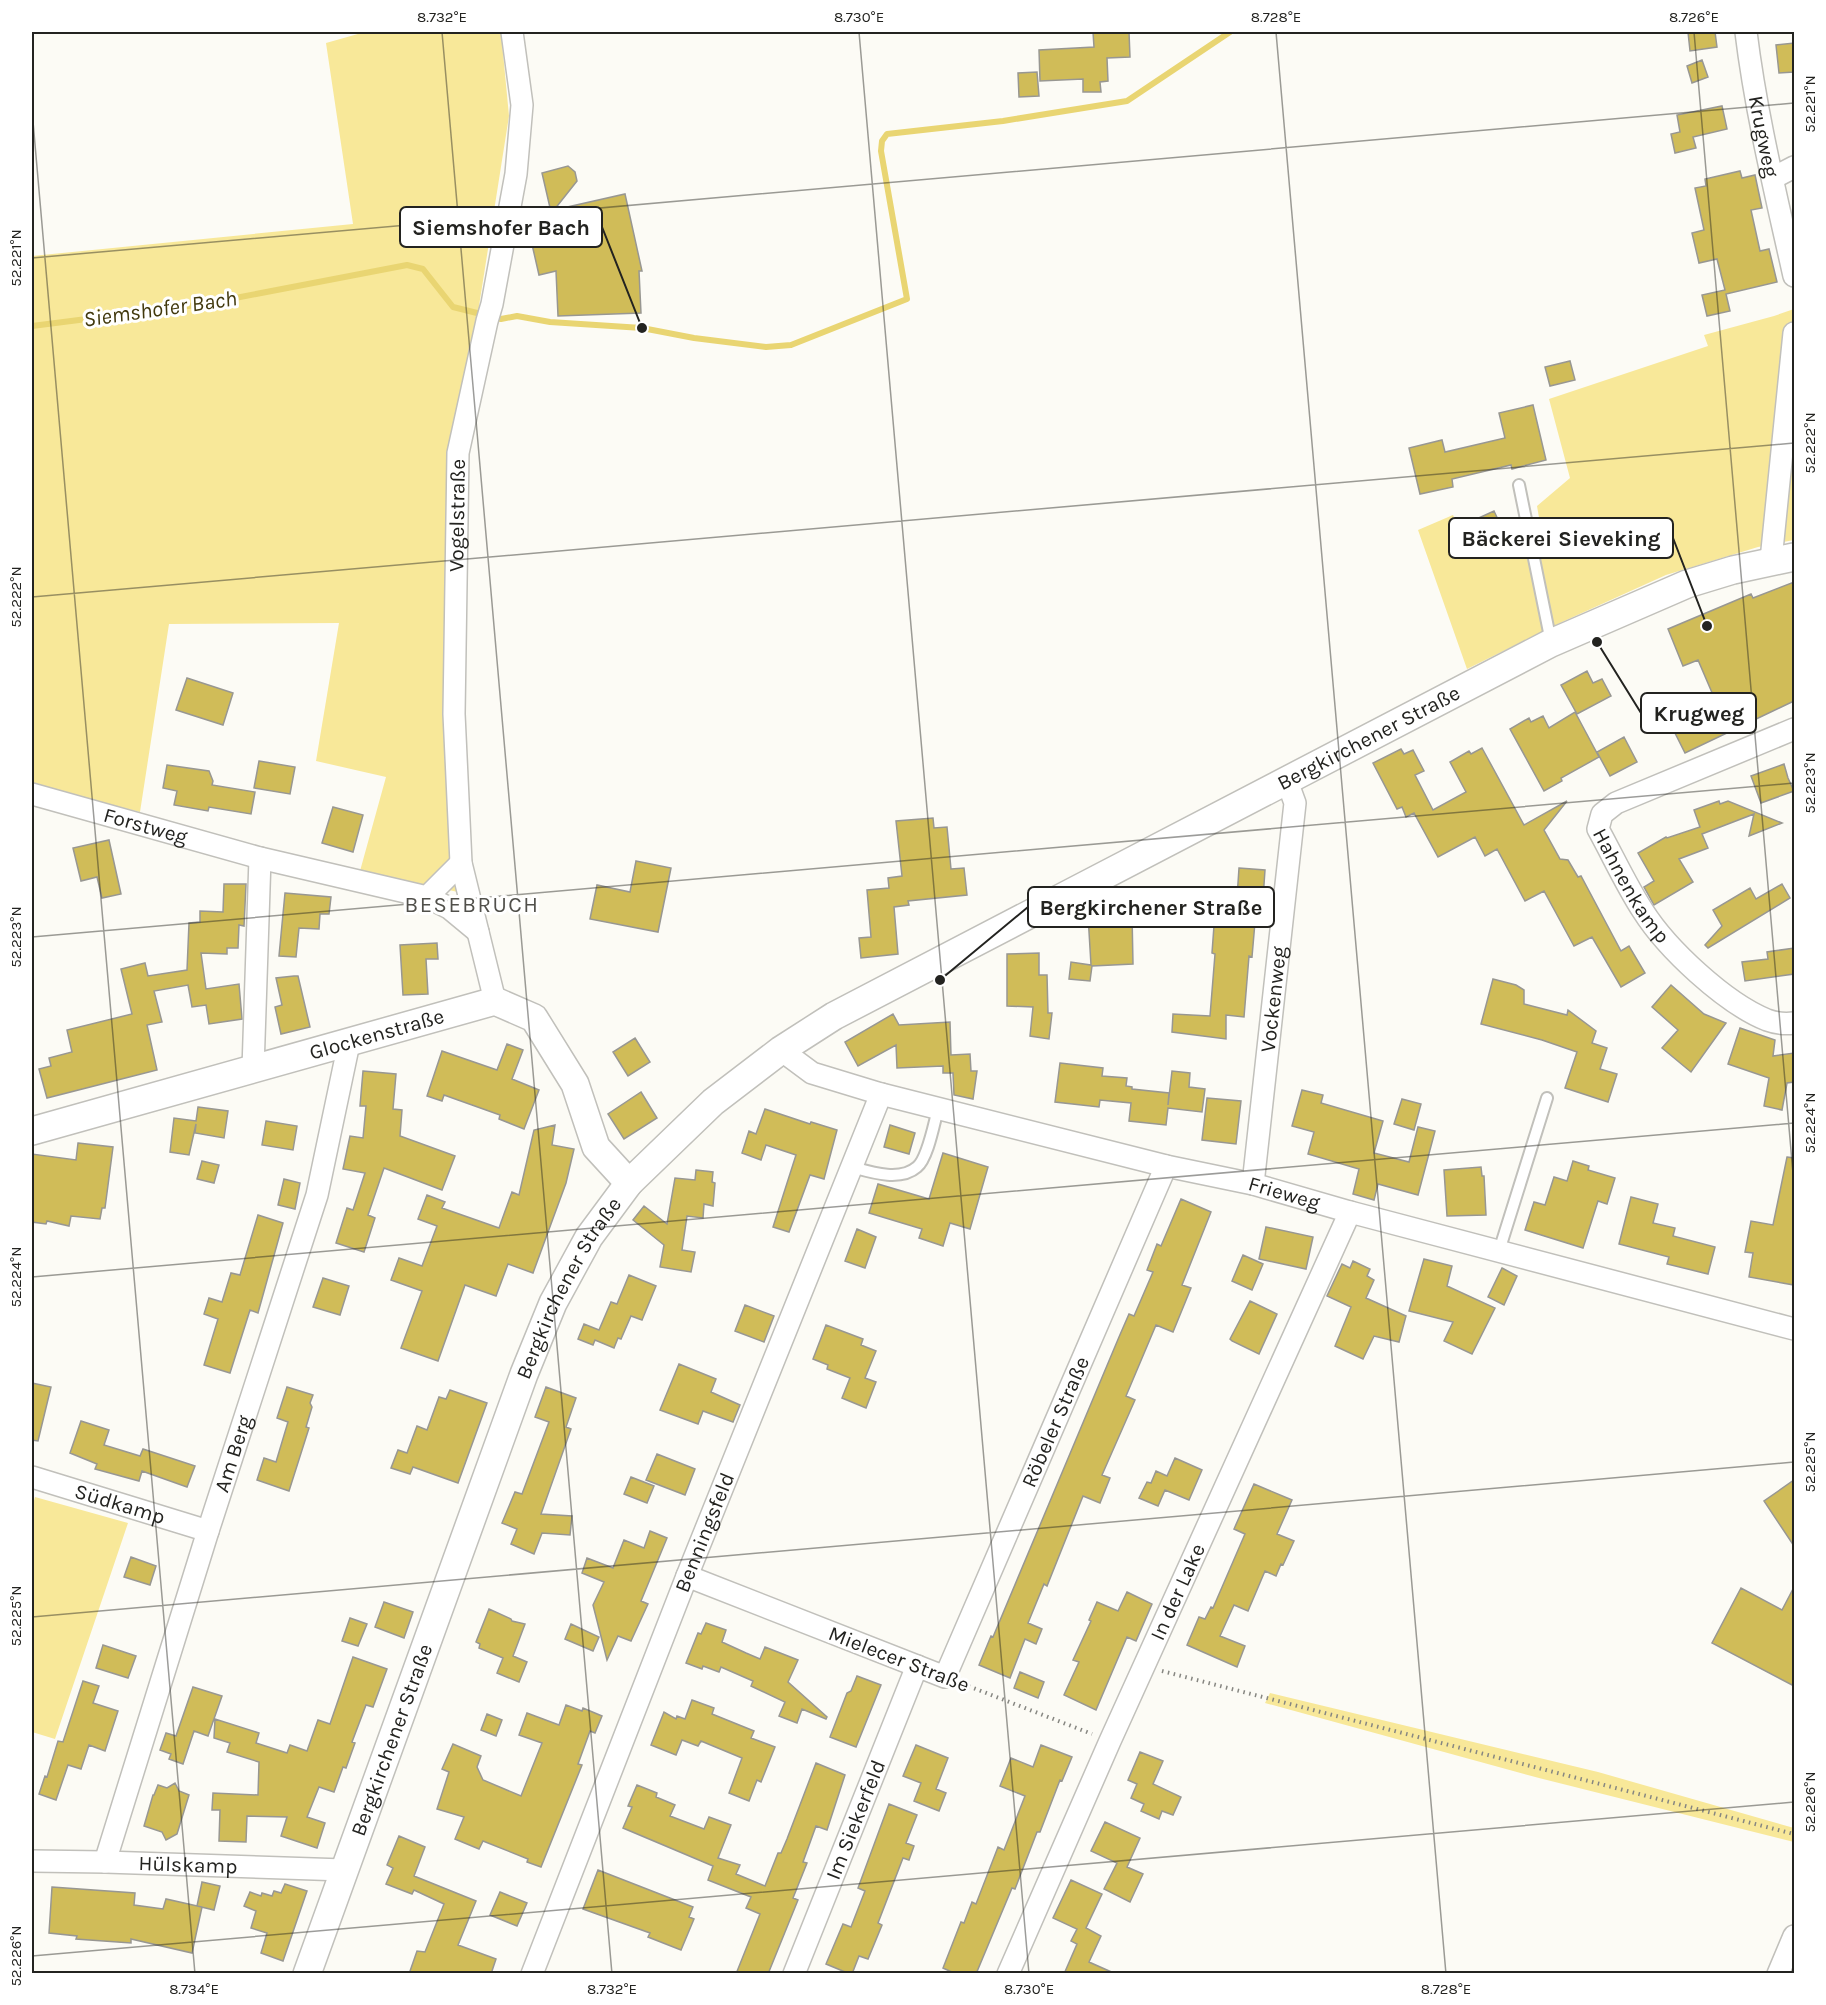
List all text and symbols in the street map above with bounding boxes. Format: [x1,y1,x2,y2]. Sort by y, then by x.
text: 8.732°E [417,8,467,26]
text: 8.730°E [834,8,884,26]
text: 8.728°E [1251,8,1301,26]
text: 8.726°E [1669,8,1719,26]
text: 52.221°N [1801,75,1819,133]
street label: Krugweg [1744,94,1784,180]
callout: Siemshofer Bach [400,207,602,247]
text: Siemshofer Bach [412,215,590,241]
text: 52.221°N [7,229,25,287]
water label: Siemshofer Bach [82,285,238,333]
text: 52.222°N [1801,412,1819,474]
street label: Vogelstraße [444,459,470,572]
callout: Bäckerei Sieveking [1449,518,1673,558]
text: Bäckerei Sieveking [1461,526,1661,552]
text: 52.222°N [7,566,25,628]
street label: Bergkirchener Straße [1273,680,1464,795]
callout: Krugweg [1641,693,1756,733]
text: Krugweg [1654,701,1745,727]
text: 52.223°N [1801,752,1819,814]
street label: Forstweg [101,803,191,849]
street label: Hahnenkamp [1588,824,1675,948]
callout: Bergkirchener Straße [1028,887,1274,927]
district label: BESEBRUCH [405,892,539,918]
text: Bergkirchener Straße [1040,895,1262,921]
text: 52.223°N [7,906,25,968]
street label: Vockenweg [1256,945,1291,1053]
street label: Glockenstraße [307,1004,447,1065]
text: 52.224°N [1801,1093,1819,1153]
street label: Frieweg [1246,1171,1323,1215]
street label: Bergkirchener Straße [511,1193,626,1383]
text: 52.224°N [7,1247,25,1307]
street label: Röbeler Straße [1016,1353,1094,1491]
street label: Am Berg [209,1412,257,1495]
text: 52.225°N [1801,1431,1819,1493]
street label: Benningsfeld [670,1469,739,1596]
street label: Südkamp [72,1479,168,1529]
street label: In der Lake [1145,1540,1210,1644]
text: 52.225°N [7,1585,25,1647]
street label: Mielecer Straße [825,1621,973,1697]
street label: Bergkirchener Straße [346,1641,437,1839]
street label: Im Siekerfeld [821,1756,890,1883]
text: 52.226°N [1801,1771,1819,1833]
street label: Hülskamp [138,1851,238,1878]
text: 52.226°N [7,1925,25,1987]
text: 8.734°E [169,1980,219,1998]
text: 8.732°E [587,1980,637,1998]
text: 8.730°E [1004,1980,1054,1998]
text: 8.728°E [1421,1980,1471,1998]

